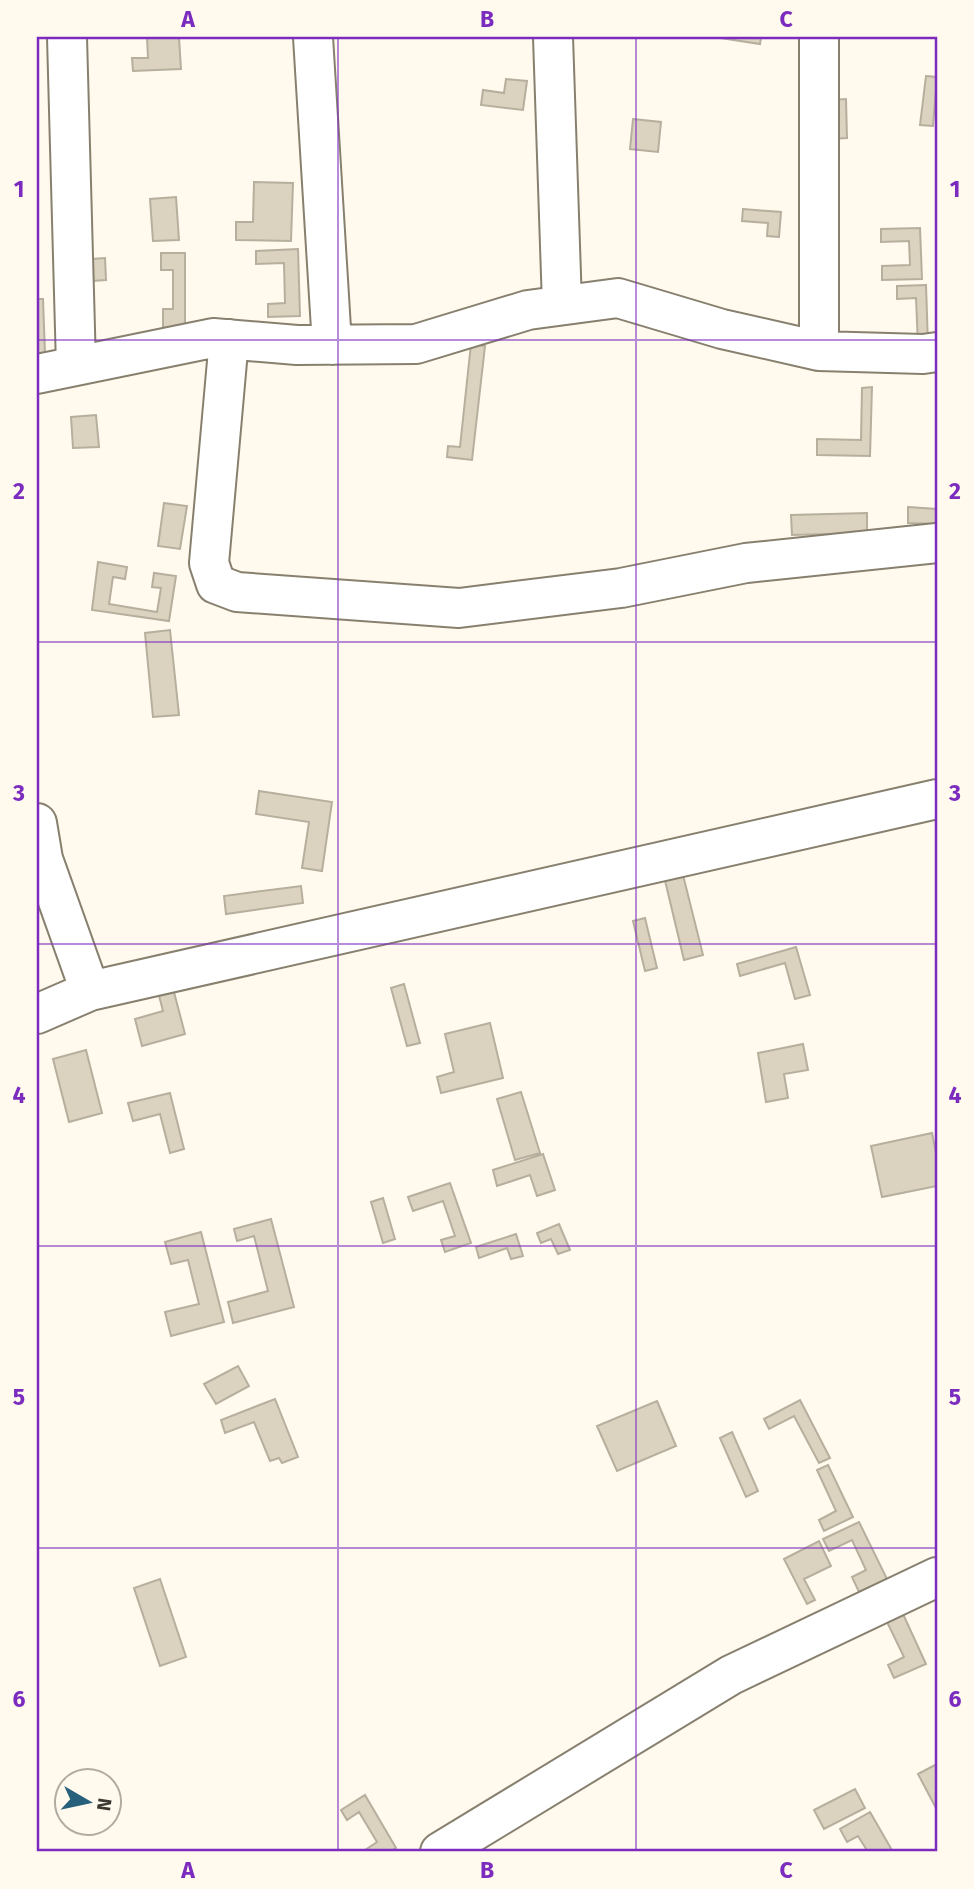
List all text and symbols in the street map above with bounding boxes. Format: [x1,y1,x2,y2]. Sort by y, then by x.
text: A [180,5,195,33]
text: B [480,5,494,33]
text: C [779,5,793,33]
text: 1 [14,175,24,203]
text: 1 [950,175,960,203]
text: 2 [13,477,25,505]
text: 2 [949,477,961,505]
text: 3 [12,779,25,807]
text: 3 [948,779,961,807]
text: 4 [13,1081,26,1109]
text: 4 [949,1081,962,1109]
text: 5 [13,1383,25,1411]
text: 5 [949,1383,961,1411]
text: 6 [13,1685,26,1713]
text: 6 [949,1685,962,1713]
north arrow [52,1766,122,1836]
text: N [92,1797,117,1813]
text: A [180,1856,195,1884]
text: B [480,1856,494,1884]
text: C [779,1856,793,1884]

